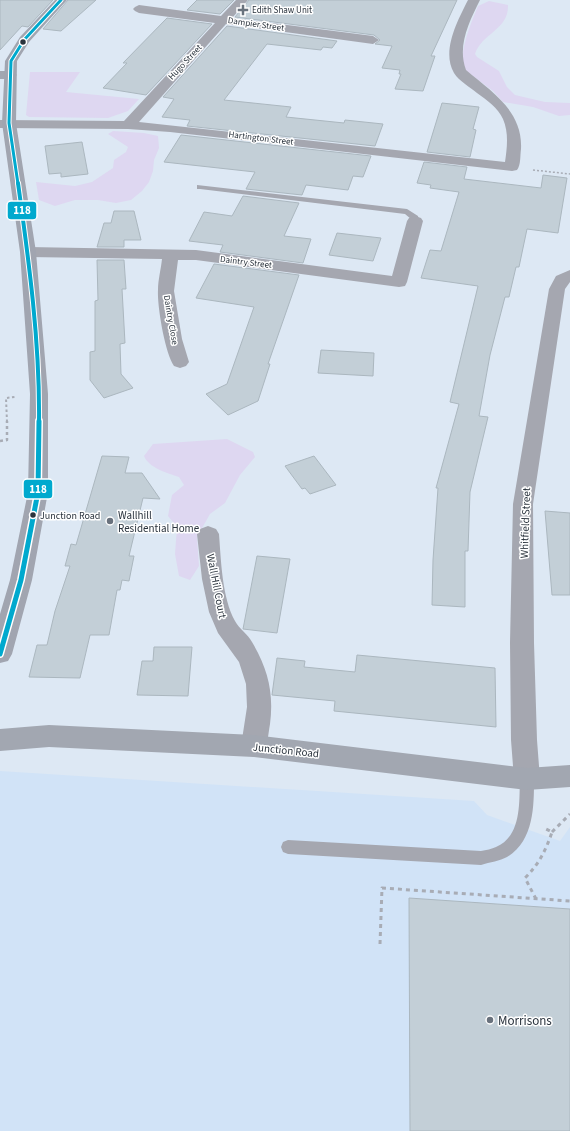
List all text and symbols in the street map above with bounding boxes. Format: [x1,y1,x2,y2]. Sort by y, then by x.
marker: Edith Shaw Unit [237,4,249,16]
place label: Edith Shaw Unit [252,4,312,17]
street label: Dampier Street [227,14,285,35]
unlabelled marker [18,37,28,47]
street label: Hugo Street [165,42,205,83]
street label: Hartington Street [228,128,294,149]
line badge: 118 [7,201,37,220]
text: 118 [13,203,31,218]
street label: Daintry Street [219,253,273,272]
street label: Daintry Close [160,294,181,346]
line badge: 118 [23,479,53,499]
text: 118 [29,482,47,497]
street label: Whitfield Street [517,487,534,559]
place label: Wallhill Residential Home [118,508,200,536]
place label: Junction Road [40,509,100,523]
marker: Junction Road [28,510,38,520]
marker: Wallhill Residential Home [105,516,115,526]
street label: Wall Hill Court [203,553,230,620]
street label: Junction Road [252,740,320,761]
place label: Morrisons [498,1012,552,1030]
marker: Morrisons [485,1015,495,1025]

